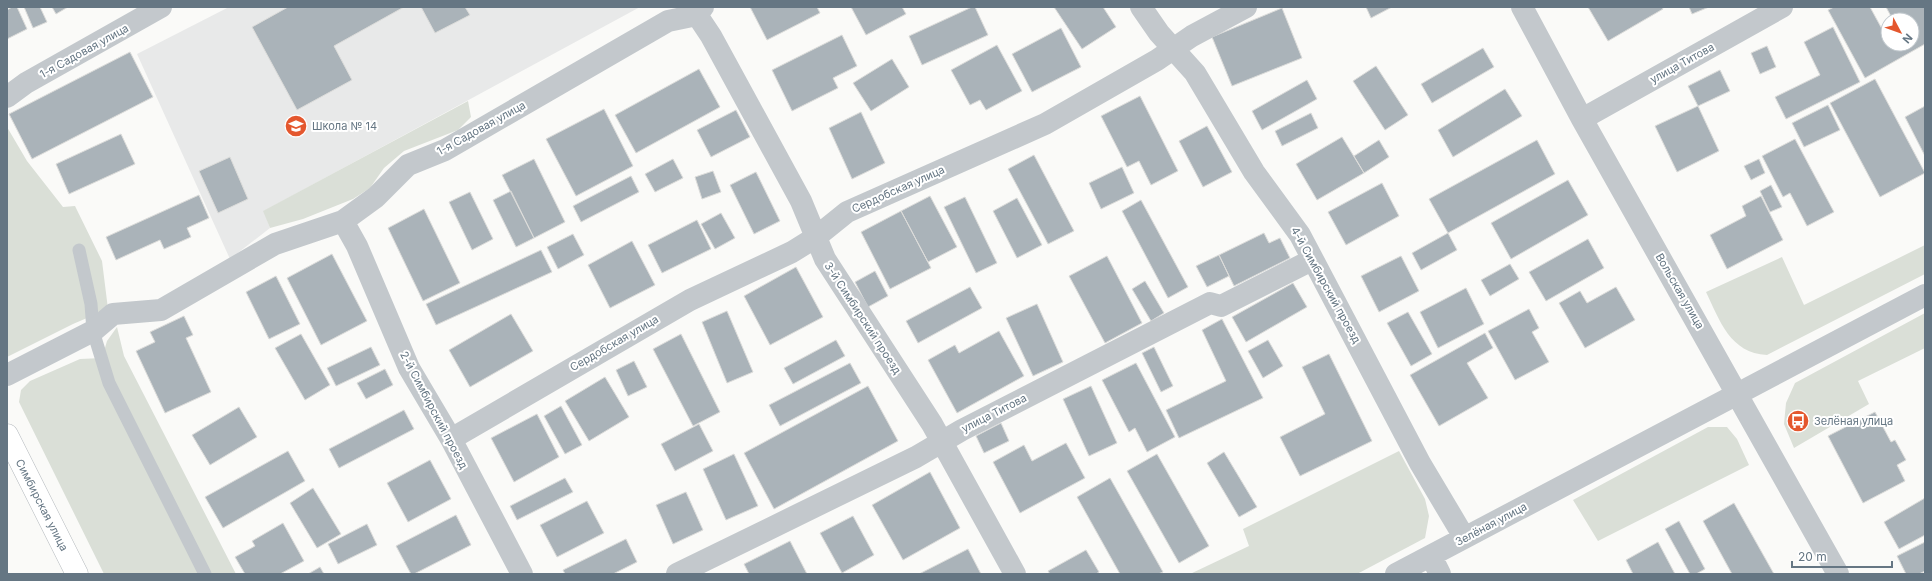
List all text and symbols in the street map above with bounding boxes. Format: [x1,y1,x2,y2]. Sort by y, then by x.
north arrow [1880,12,1920,52]
street label: 1-я Садовая улица [37,21,131,81]
text: N [1900,31,1916,46]
street label: улица Титова [1647,40,1717,86]
street label: 1-я Садовая улица [434,98,528,158]
school or university icon: Школа № 14 [283,113,309,139]
place label: Школа № 14 [312,119,377,133]
street label: Сердобская улица [849,162,947,216]
street label: 4-й Симбирский проезд [1288,224,1364,346]
street label: Вольская улица [1653,251,1707,331]
street label: 3-й Симбирский проезд [821,259,905,377]
street label: Сердобская улица [567,312,661,374]
street label: 2-й Симбирский проезд [397,349,471,471]
street label: улица Титова [959,391,1029,435]
bus stop icon: Зелёная улица [1785,408,1811,434]
place label: Зелёная улица [1814,414,1893,428]
street label: Симбирская улица [13,457,71,553]
street label: Зелёная улица [1453,499,1529,549]
scale bar [1792,543,1892,569]
text: 20 m [1798,549,1827,564]

